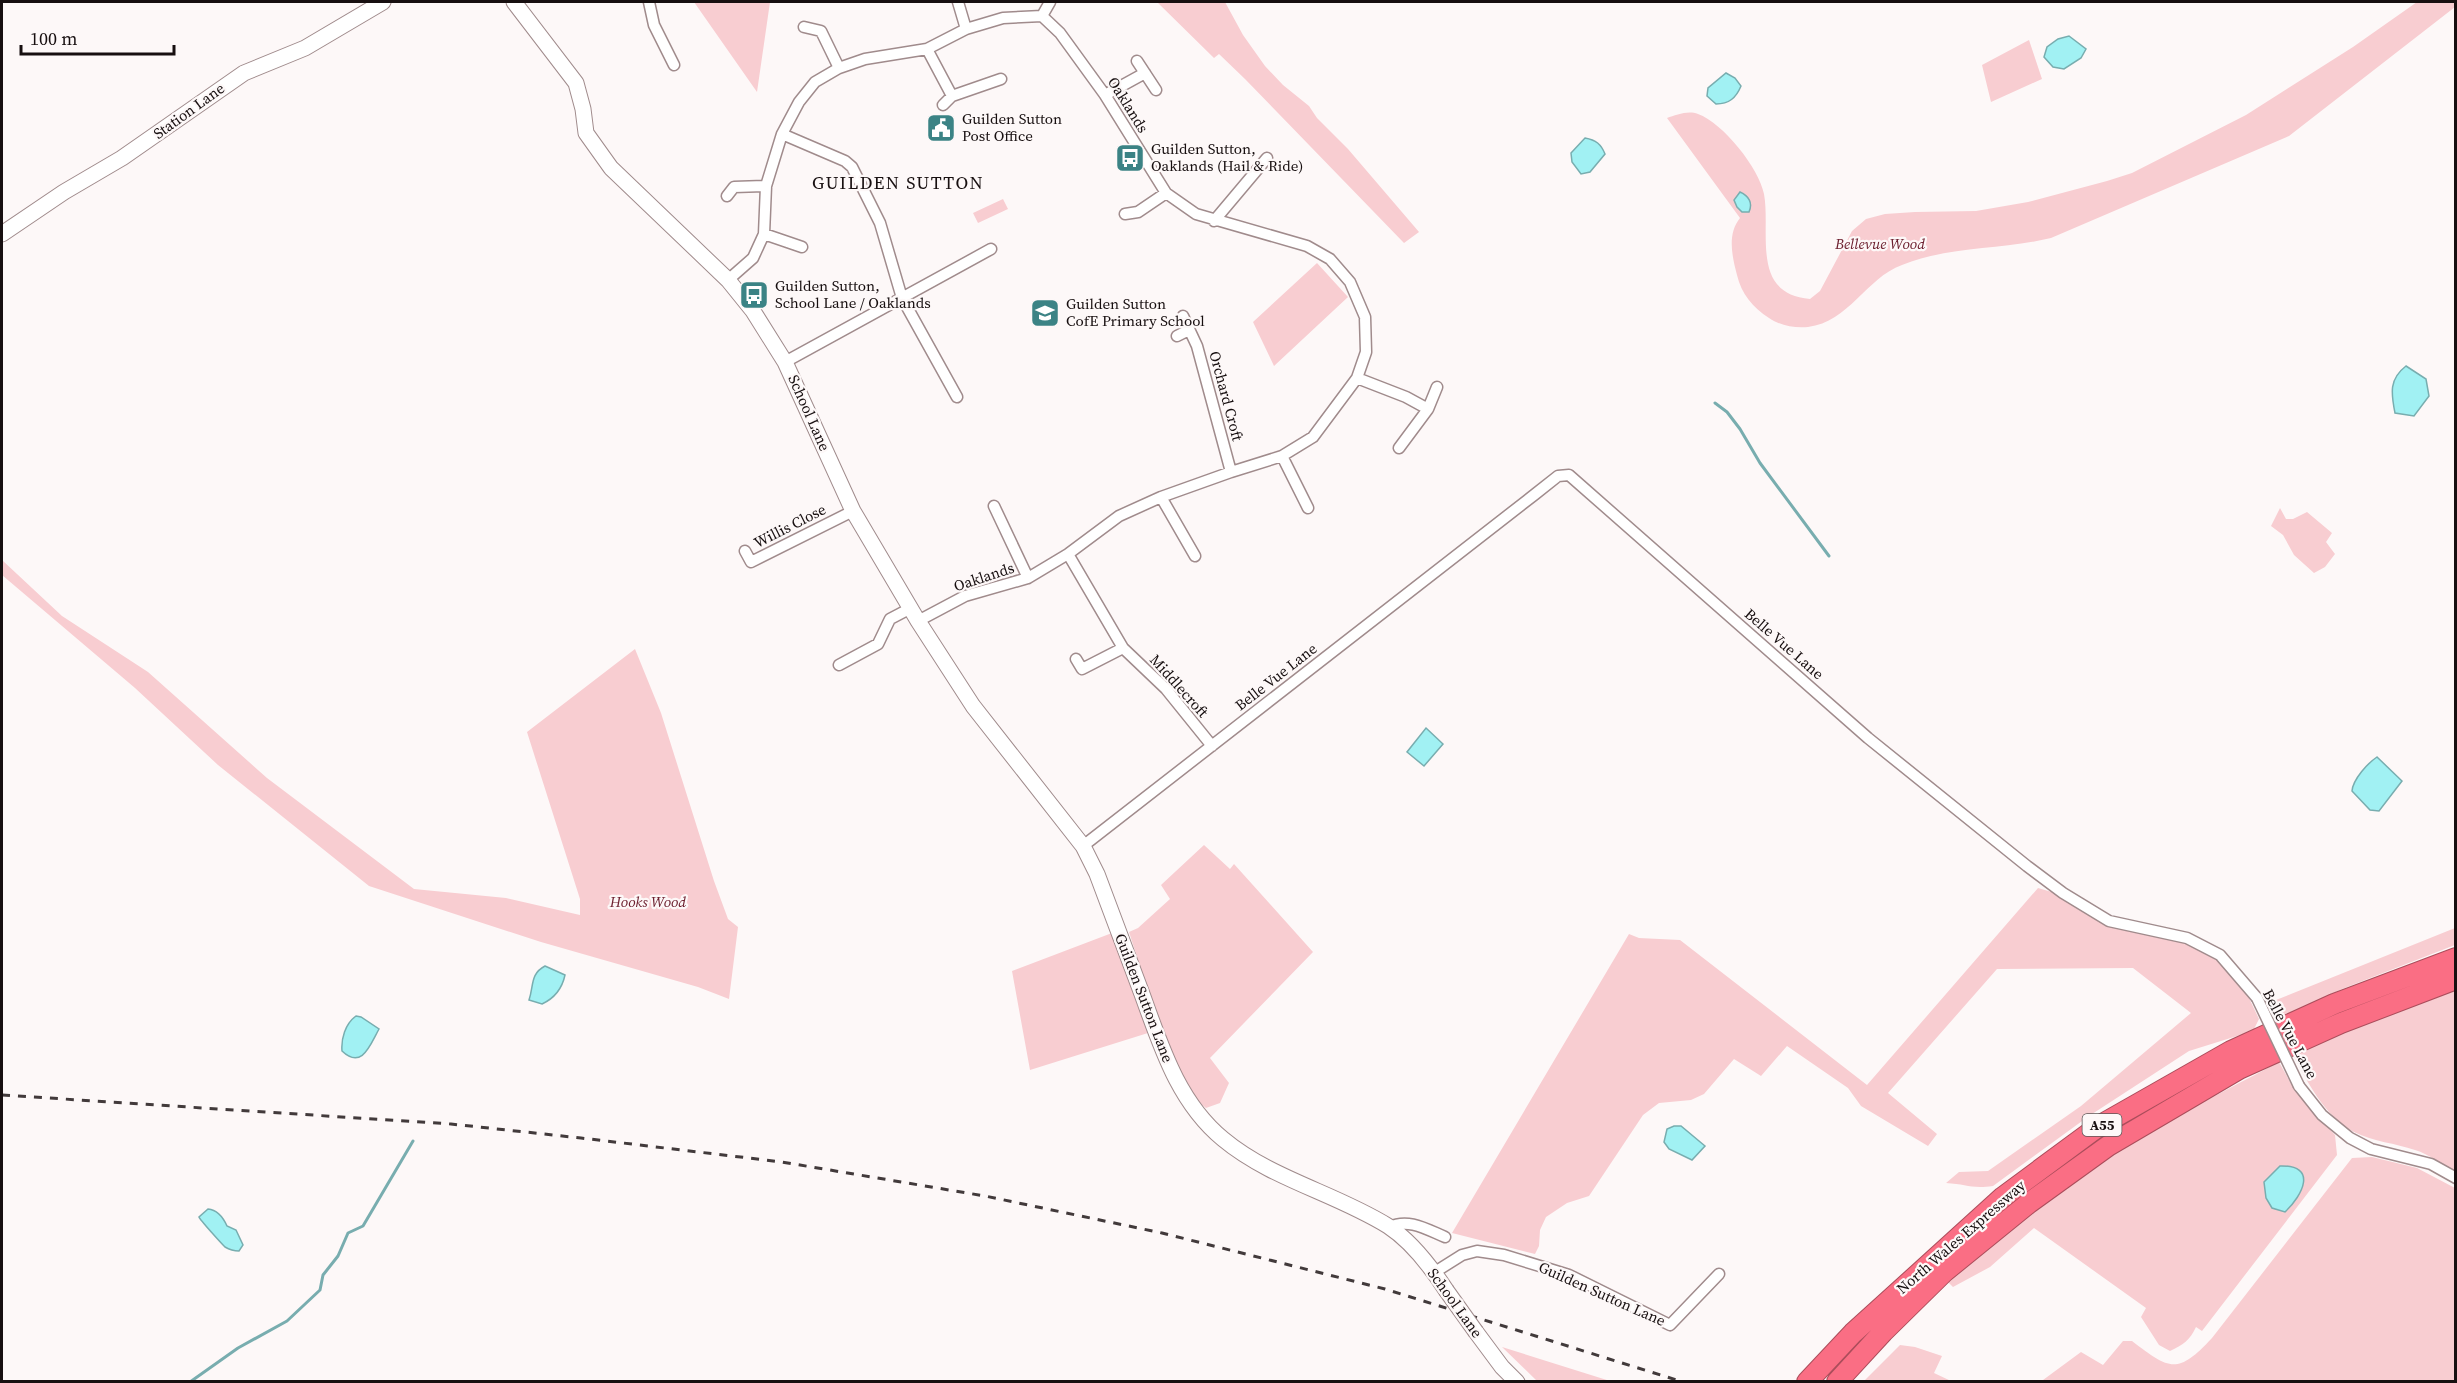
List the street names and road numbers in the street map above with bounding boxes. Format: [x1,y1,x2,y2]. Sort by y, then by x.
street label: Oaklands [1103,73,1154,137]
street label: Station Lane [149,77,229,144]
street label: Orchard Croft [1204,349,1249,443]
street label: School Lane [783,371,836,455]
street label: Willis Close [750,498,830,553]
street label: Oaklands [951,557,1017,596]
street label: Belle Vue Lane [1740,603,1829,684]
street label: Belle Vue Lane [1230,638,1321,715]
street label: Middlecroft [1145,649,1214,722]
street label: Guilden Sutton Lane [1110,930,1179,1066]
street label: Belle Vue Lane [2258,985,2323,1083]
road number: A55 [2082,1114,2122,1136]
street label: North Wales Expressway [1892,1175,2030,1298]
street label: Guilden Sutton Lane [1535,1256,1669,1331]
street label: School Lane [1423,1264,1488,1342]

